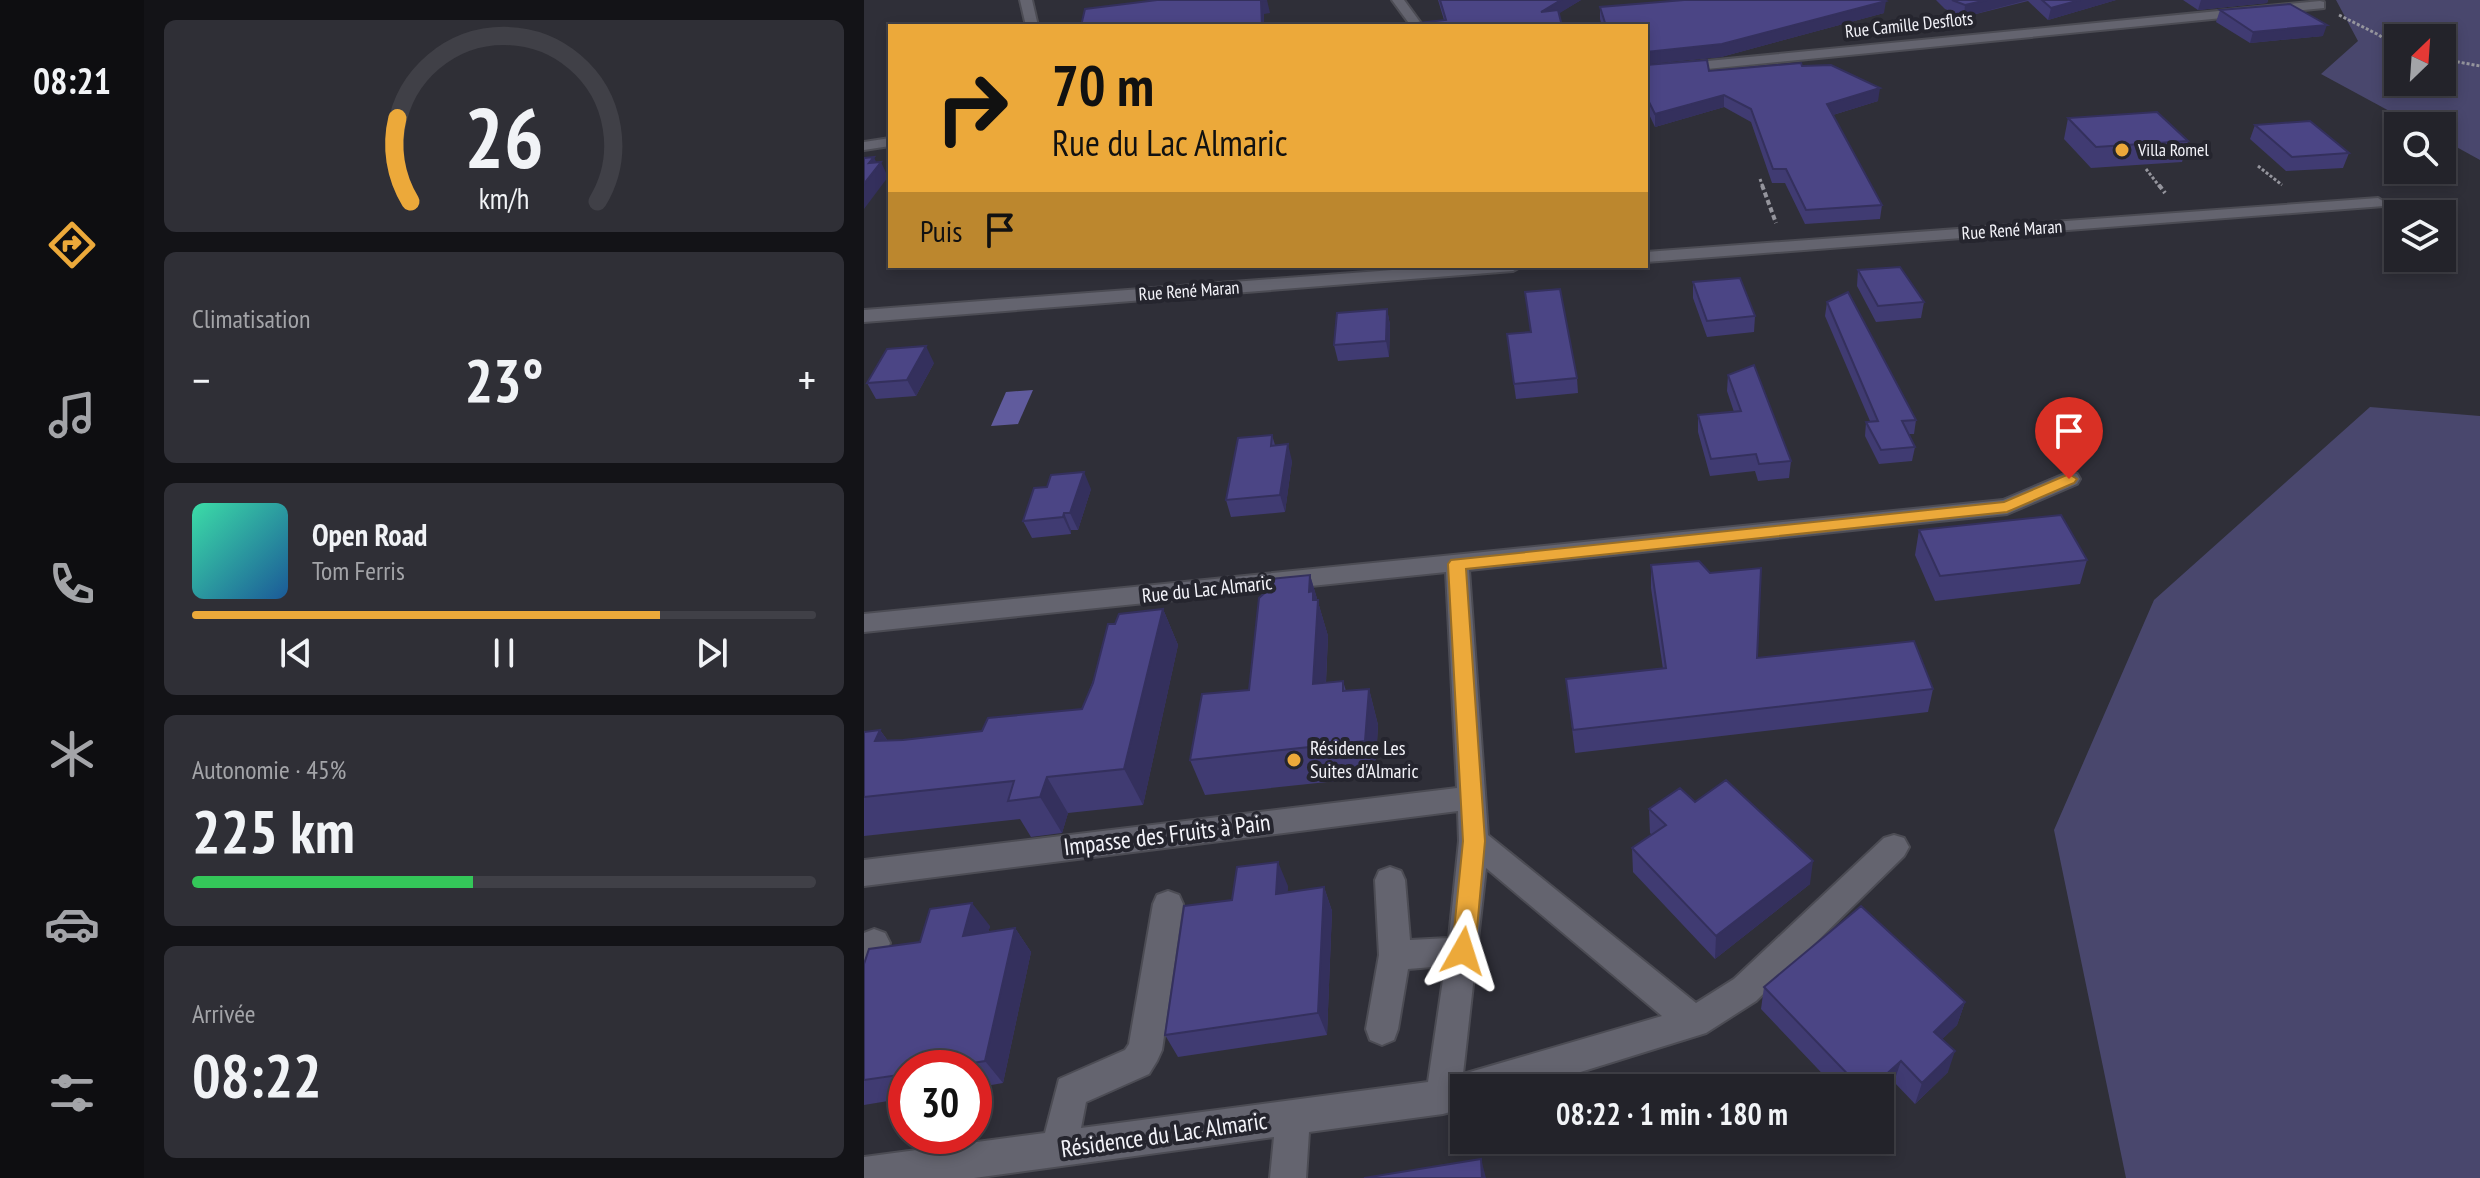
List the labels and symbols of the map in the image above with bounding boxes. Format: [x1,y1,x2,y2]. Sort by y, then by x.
street label: Rue Camille Desflots [1844,6,1974,43]
north arrow [2384,24,2456,96]
place label: Villa Romel [2137,138,2210,161]
marker: Villa Romel [2113,141,2131,159]
street label: Rue René Maran [1961,215,2063,244]
street label: Rue René Maran [1138,276,1240,305]
pin [2035,397,2103,479]
street label: Rue du Lac Almaric [1141,569,1273,609]
place label: Résidence Les Suites d'Almaric [1310,735,1419,784]
marker: Résidence Les Suites d'Almaric [1285,751,1303,769]
street label: Impasse des Fruits à Pain [1062,806,1272,863]
position arrow [1421,909,1505,993]
speed limit sign: 30 [888,1050,992,1154]
street label: Résidence du Lac Almaric [1059,1105,1269,1164]

